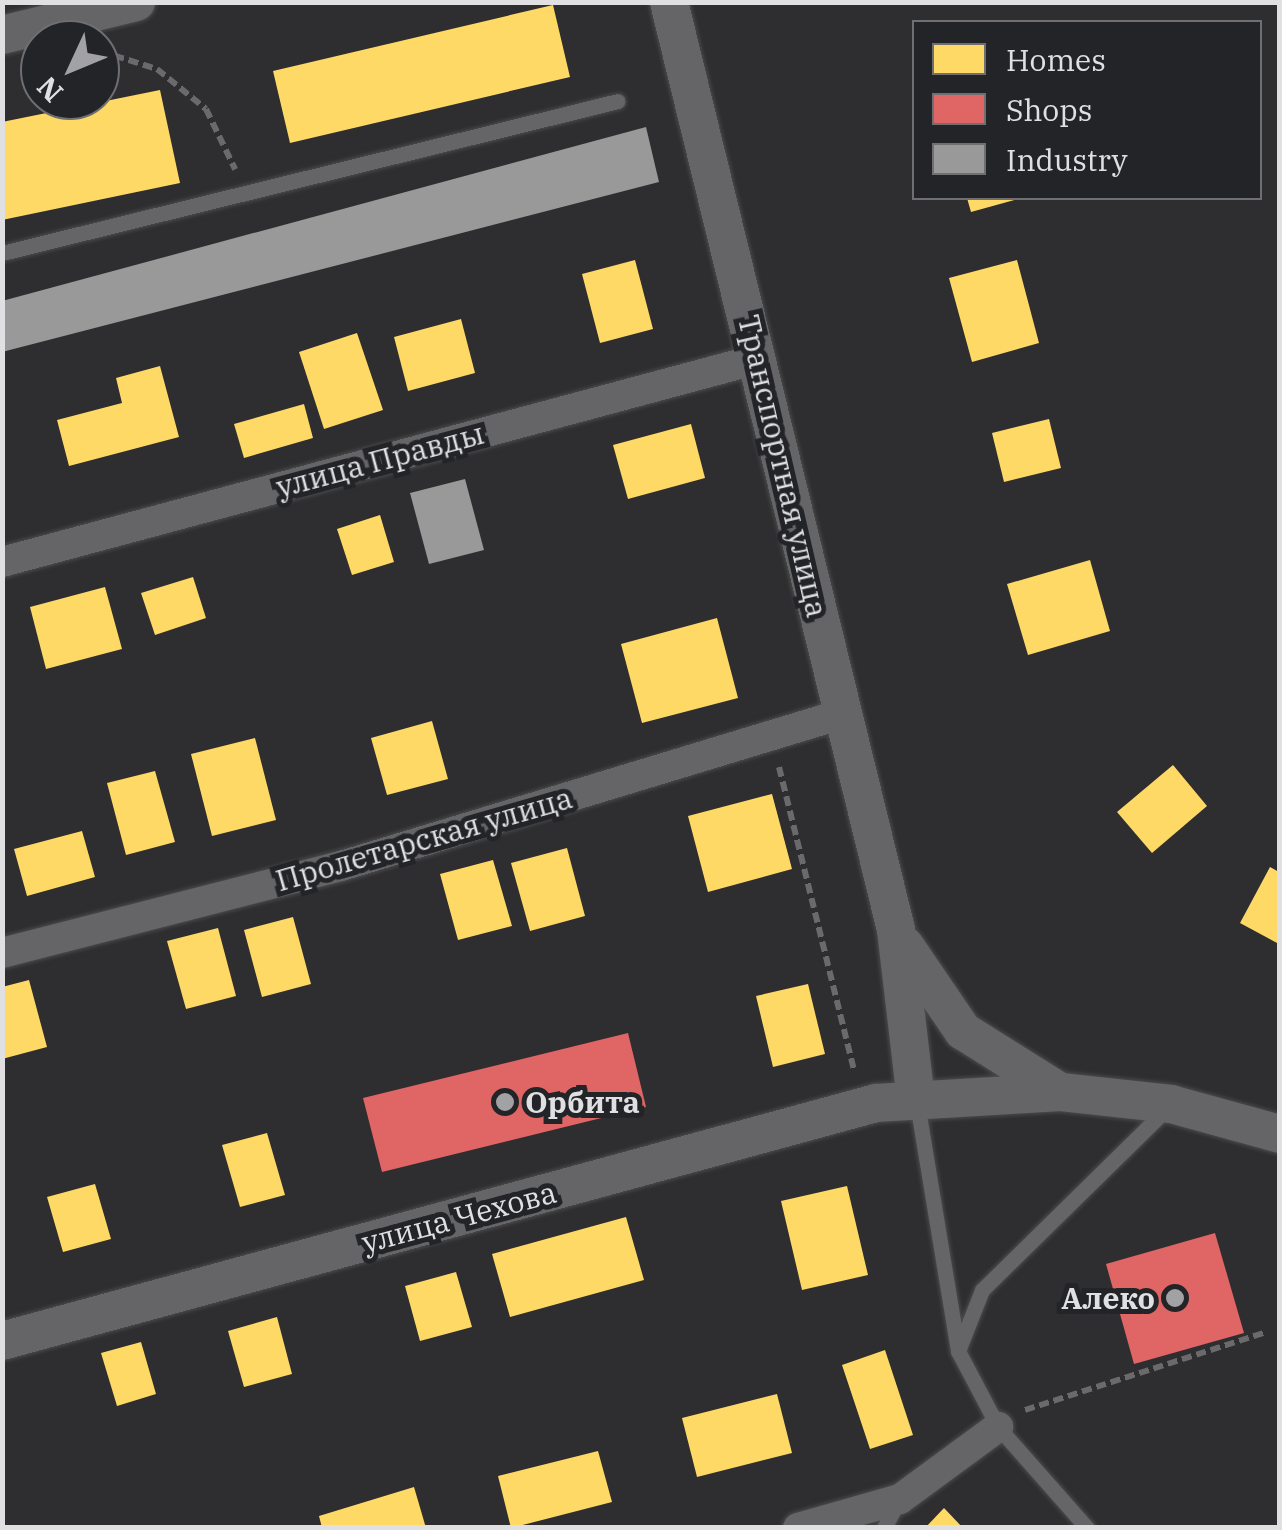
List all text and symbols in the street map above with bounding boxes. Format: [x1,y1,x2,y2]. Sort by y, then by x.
north arrow [20,20,120,120]
legend [912,20,1262,200]
text: Homes [1006,40,1106,79]
text: N [28,69,71,111]
text: Shops [1006,90,1092,129]
text: Industry [1006,140,1128,179]
street label: Транспортная улица [731,311,835,621]
street label: улица Правды [272,415,488,505]
street label: Пролетарская улица [272,779,576,899]
place label: Орбита [525,1084,640,1120]
marker: Орбита [494,1091,516,1113]
street label: улица Чехова [358,1174,560,1260]
place label: Алеко [1061,1280,1155,1316]
marker: Алеко [1164,1287,1186,1309]

